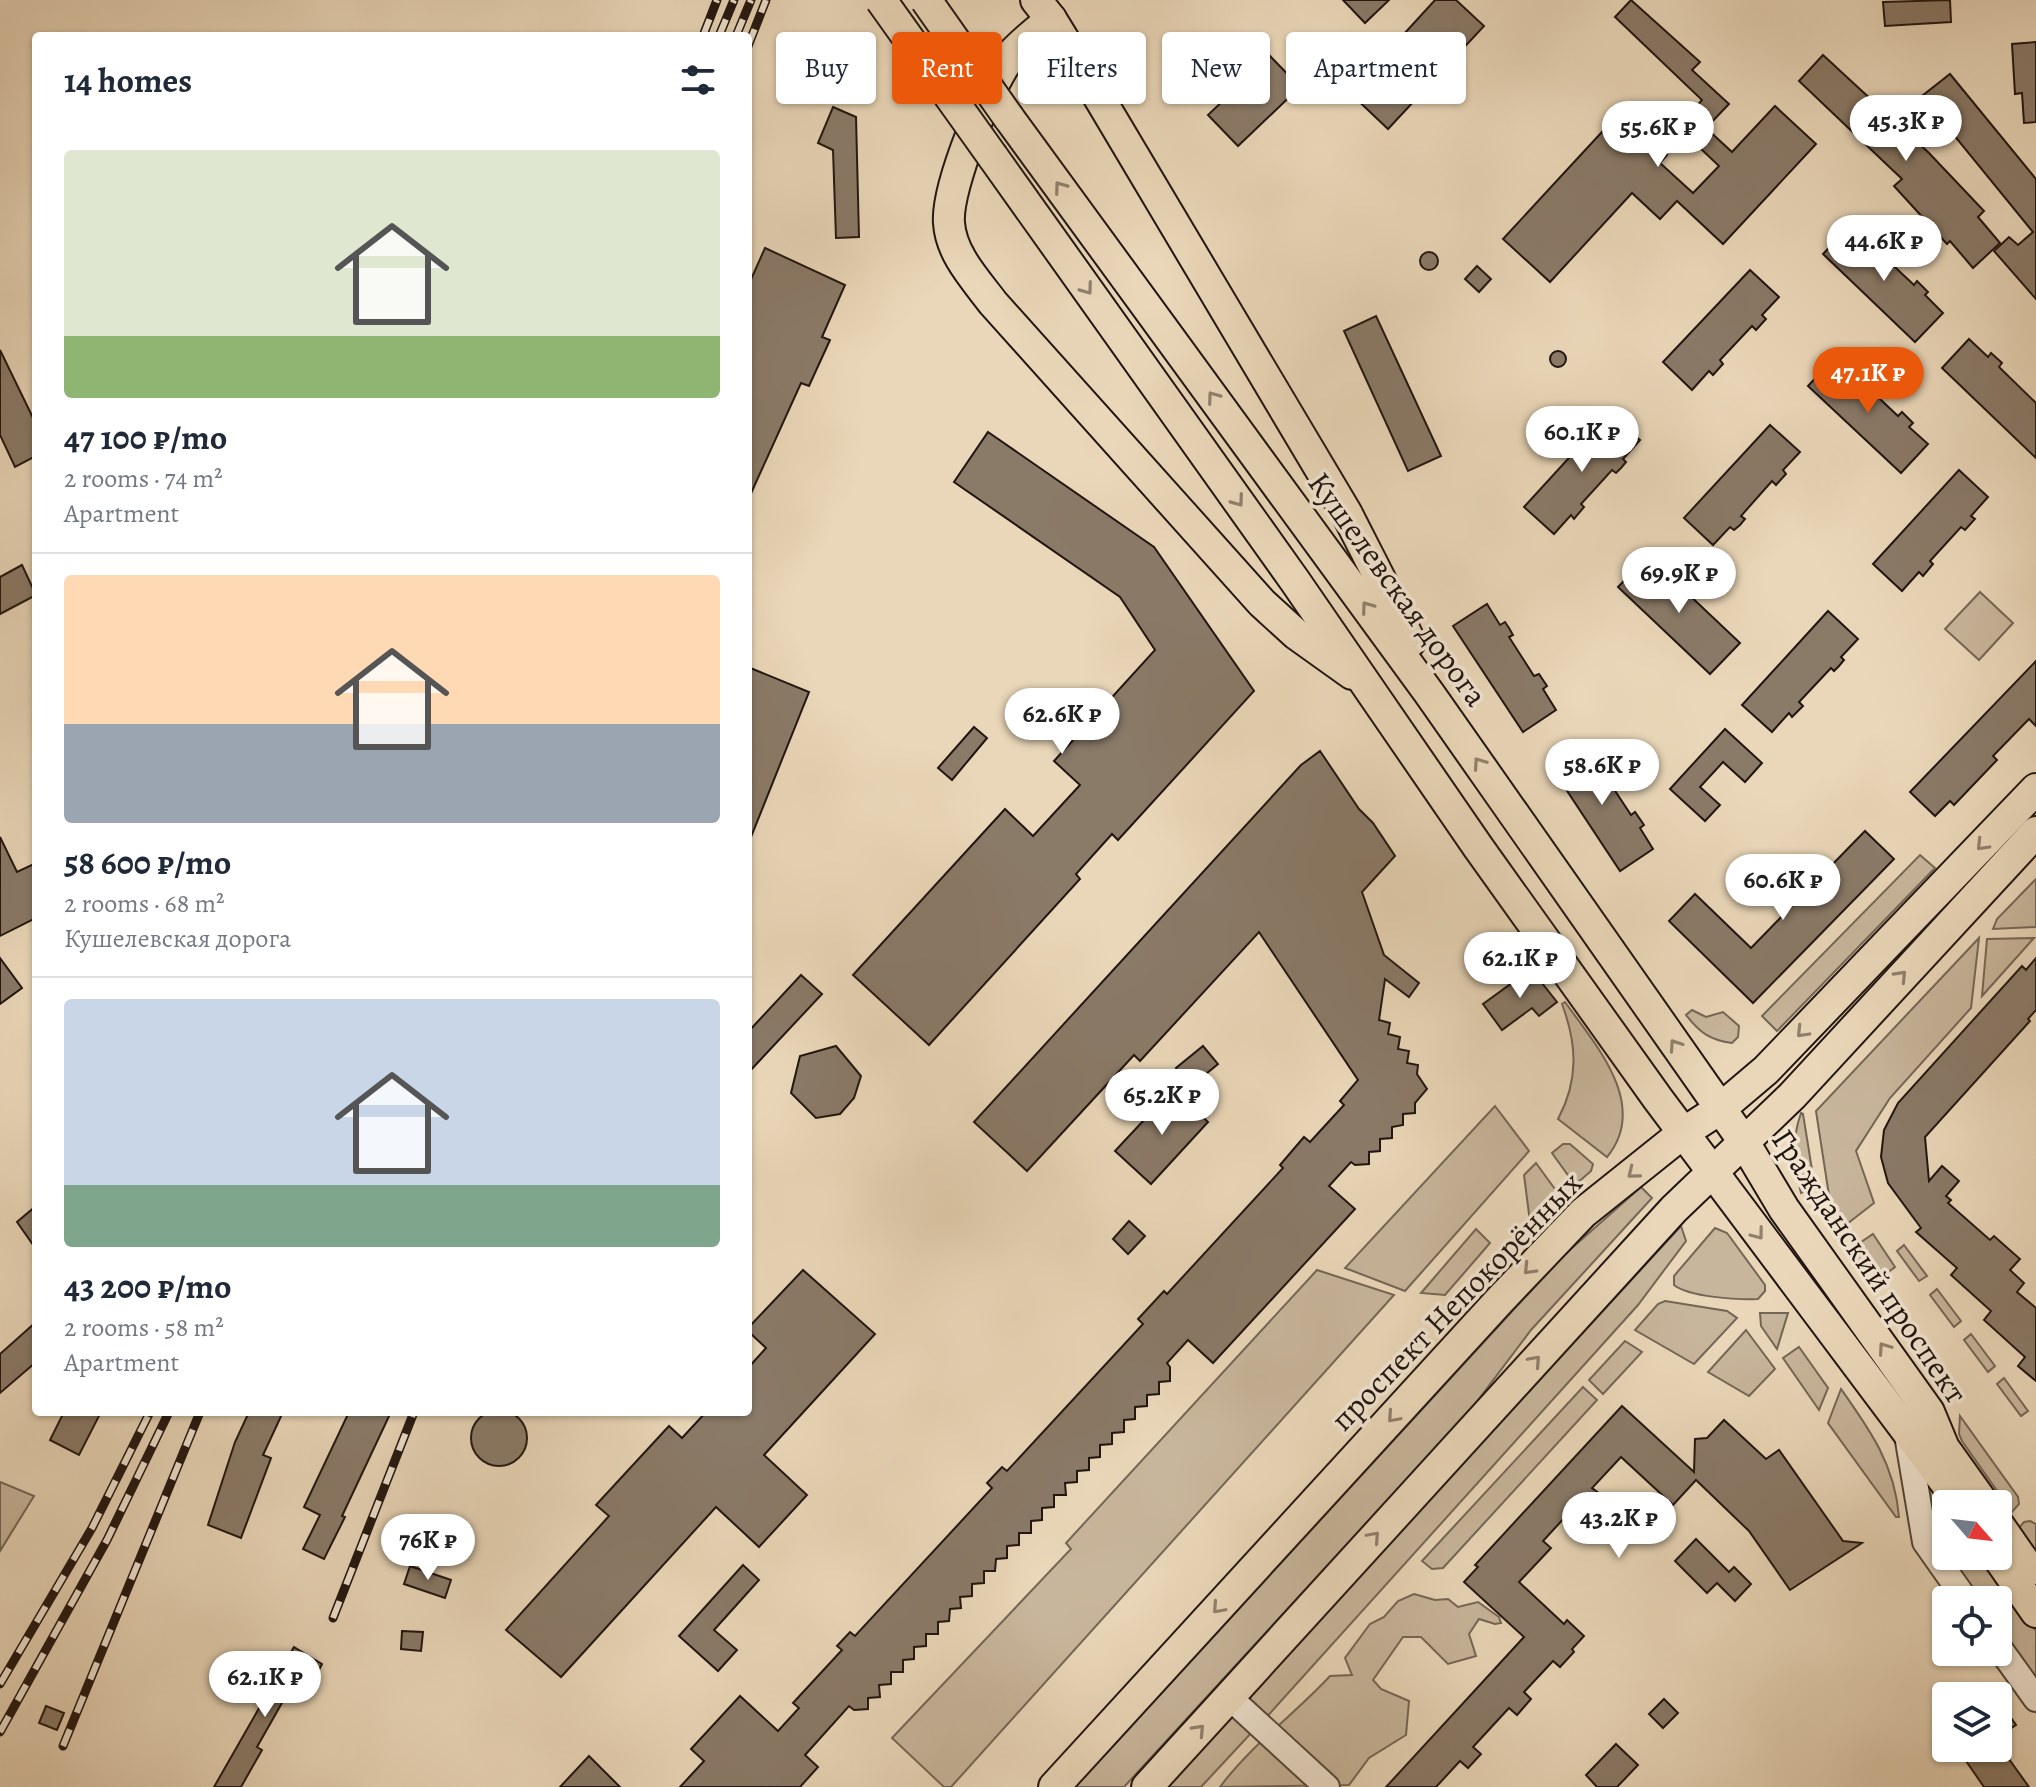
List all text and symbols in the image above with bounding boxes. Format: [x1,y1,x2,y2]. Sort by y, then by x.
chip: Buy [776,32,876,104]
chip: Rent [892,32,1002,104]
chip: Filters [1018,32,1146,104]
chip: New [1162,32,1270,104]
chip: Apartment [1286,32,1466,104]
text: 14 homes [64,57,192,104]
icon: filters [676,58,720,102]
pin: 45.3K ₽ [1832,95,1980,163]
pin: 55.6K ₽ [1584,101,1732,169]
text: 45.3K ₽ [1868,103,1944,138]
text: 55.6K ₽ [1620,109,1696,144]
one-way arrow [1055,182,1070,196]
icon: home [320,202,464,346]
pin: 44.6K ₽ [1810,215,1958,283]
text: 44.6K ₽ [1845,223,1923,258]
one-way arrow [1077,281,1092,295]
pin: 47.1K ₽ [1794,347,1942,415]
text: 47.1K ₽ [1831,355,1905,390]
one-way arrow [1209,391,1223,406]
pin: 60.1K ₽ [1508,406,1656,474]
text: 47 100 ₽/mo [64,414,227,461]
text: 60.1K ₽ [1544,414,1620,449]
text: 2 rooms · 74 m² [64,461,223,496]
street label: Кушелевская дорога [1298,463,1498,715]
one-way arrow [1228,492,1243,506]
text: Apartment [64,496,179,531]
pin: 69.9K ₽ [1605,547,1753,615]
text: 69.9K ₽ [1640,555,1718,590]
one-way arrow [1362,601,1377,616]
icon: home [320,627,464,771]
pin: 62.6K ₽ [988,688,1136,756]
text: 62.6K ₽ [1023,696,1101,731]
pin: 58.6K ₽ [1528,739,1676,807]
text: 58.6K ₽ [1563,747,1641,782]
one-way arrow [1474,757,1489,771]
one-way arrow [1976,836,1991,850]
text: 58 600 ₽/mo [64,839,231,886]
pin: 60.6K ₽ [1709,854,1857,922]
text: 60.6K ₽ [1743,862,1823,897]
text: 2 rooms · 68 m² [64,886,225,921]
text: Кушелевская дорога [64,921,291,956]
pin: 62.1K ₽ [1446,932,1594,1000]
text: 62.1K ₽ [1482,940,1558,975]
one-way arrow [1892,970,1906,985]
one-way arrow [1796,1023,1811,1037]
one-way arrow [1670,1040,1685,1054]
icon: home [320,1051,464,1195]
pin: 65.2K ₽ [1088,1069,1236,1137]
text: 65.2K ₽ [1123,1077,1201,1112]
street label: Гражданский проспект [1762,1120,1978,1412]
street label: проспект Непокорённых [1320,1161,1592,1440]
one-way arrow [1627,1163,1642,1177]
one-way arrow [1748,1225,1763,1240]
one-way arrow [1524,1260,1539,1274]
text: 43 200 ₽/mo [64,1263,232,1310]
text: 2 rooms · 58 m² [64,1310,224,1345]
one-way arrow [1879,1343,1894,1357]
text: Apartment [64,1345,179,1380]
one-way arrow [1526,1355,1540,1370]
one-way arrow [1389,1407,1403,1422]
north arrow [1932,1490,2012,1570]
map controls [1932,1490,2012,1762]
pin: 43.2K ₽ [1545,1492,1693,1560]
text: 43.2K ₽ [1580,1500,1658,1535]
pin: 76K ₽ [372,1514,484,1582]
text: 76K ₽ [399,1522,457,1557]
one-way arrow [1365,1532,1379,1547]
button: locate [1932,1586,2012,1666]
one-way arrow [1213,1599,1227,1614]
pin: 62.1K ₽ [191,1651,339,1719]
text: 62.1K ₽ [227,1659,303,1694]
button: layers [1932,1682,2012,1762]
one-way arrow [1190,1724,1204,1739]

